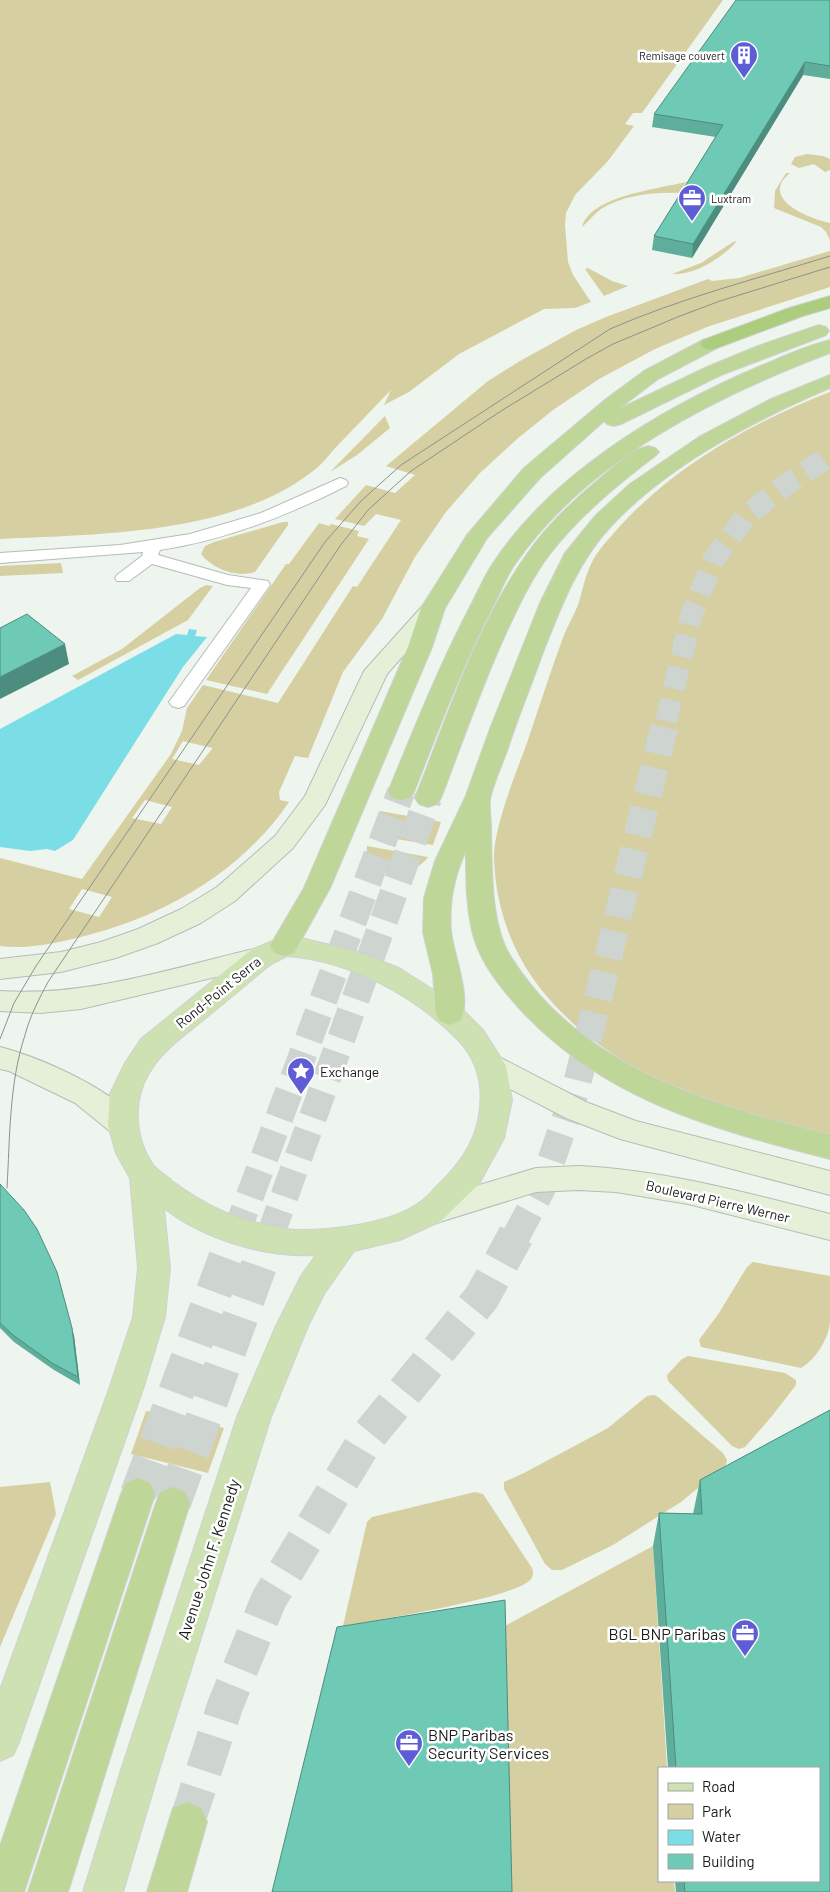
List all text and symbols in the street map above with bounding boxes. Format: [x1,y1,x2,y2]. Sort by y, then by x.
building icon: Remisage couvert [729,40,759,79]
place label: Remisage couvert [639,49,725,62]
office icon: Luxtram [677,183,707,222]
place label: Luxtram [711,192,751,205]
street label: Rond-Point Serra [172,953,264,1031]
place icon: Exchange [286,1056,316,1095]
place label: Exchange [320,1063,379,1080]
street label: Boulevard Pierre Werner [644,1176,792,1226]
street label: Avenue John F. Kennedy [173,1476,243,1642]
office icon: BGL BNP Paribas [730,1618,760,1657]
place label: BGL BNP Paribas [608,1624,726,1643]
place label: BNP Paribas Security Services [428,1725,549,1762]
office icon: BNP Paribas Security Services [394,1728,424,1767]
legend [658,1767,820,1882]
text: Road [702,1777,735,1795]
text: Park [702,1802,732,1820]
text: Water [702,1827,741,1845]
text: Building [702,1852,755,1870]

